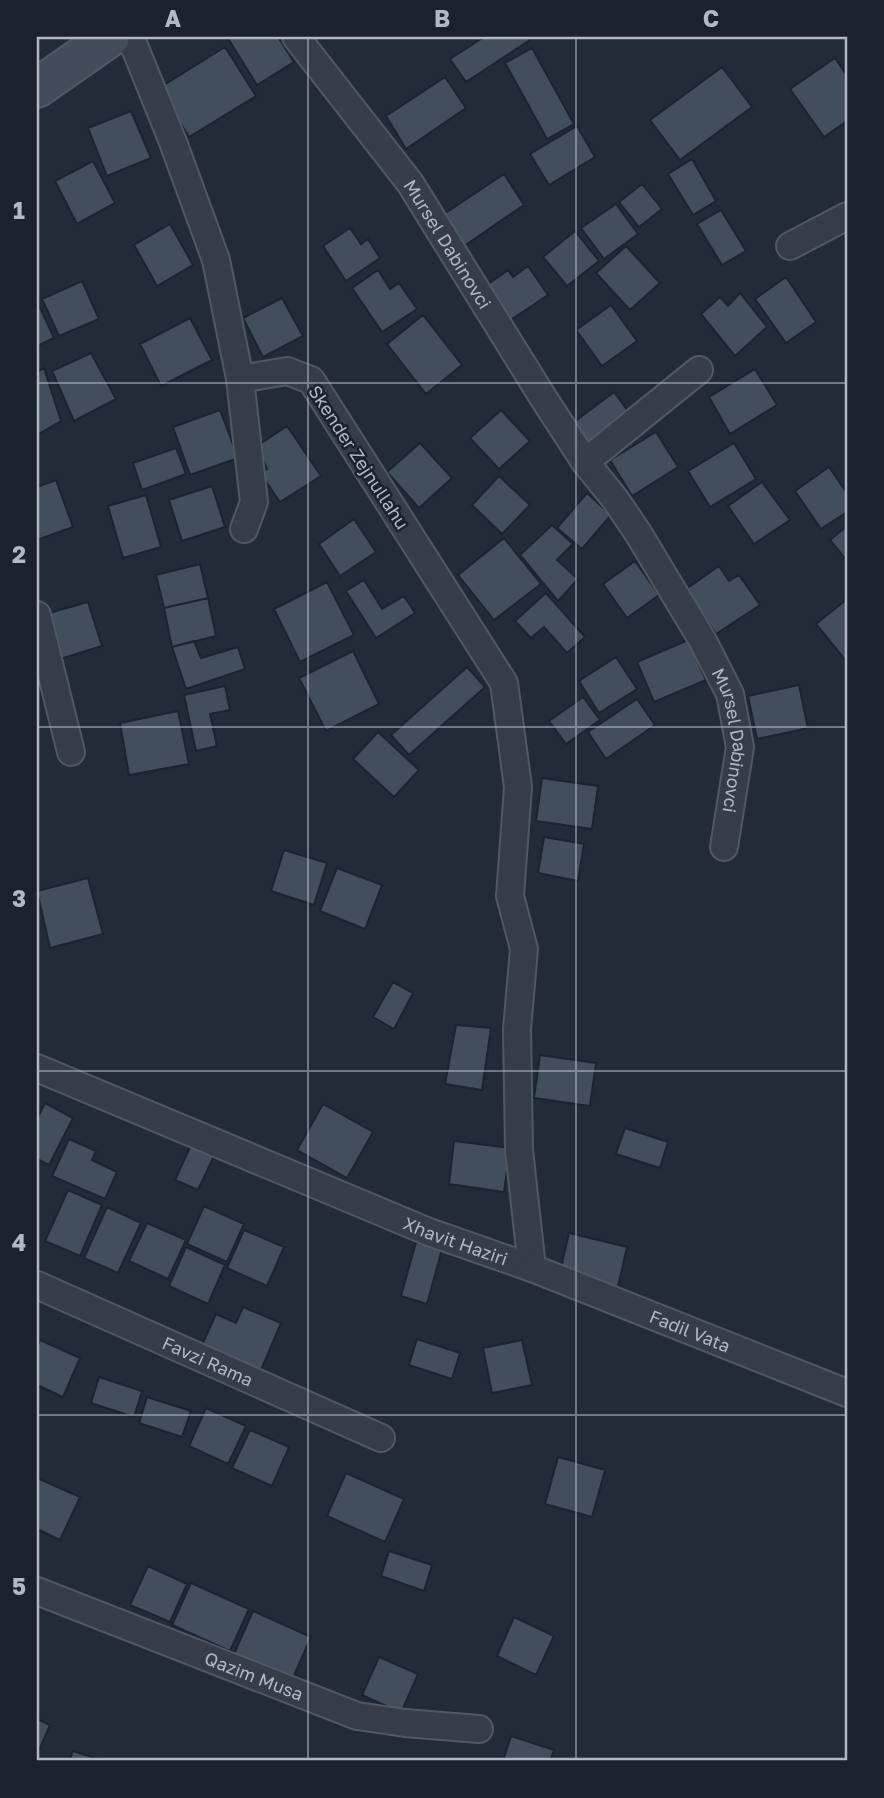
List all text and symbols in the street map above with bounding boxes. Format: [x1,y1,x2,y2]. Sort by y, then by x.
text: A [165,4,182,32]
text: B [434,4,450,32]
text: C [703,4,719,32]
street label: Mursel Dabinovci [399,175,496,313]
text: 1 [13,196,25,224]
street label: Skender Zejnullahu [304,381,414,533]
text: 2 [12,540,26,568]
street label: Mursel Dabinovci [708,664,752,814]
text: 3 [12,884,26,912]
street label: Xhavit Haziri [400,1212,511,1270]
text: 4 [12,1228,26,1256]
street label: Fadil Vata [646,1305,734,1357]
street label: Favzi Rama [159,1331,257,1391]
text: 5 [12,1572,26,1600]
street label: Qazim Musa [202,1647,306,1705]

